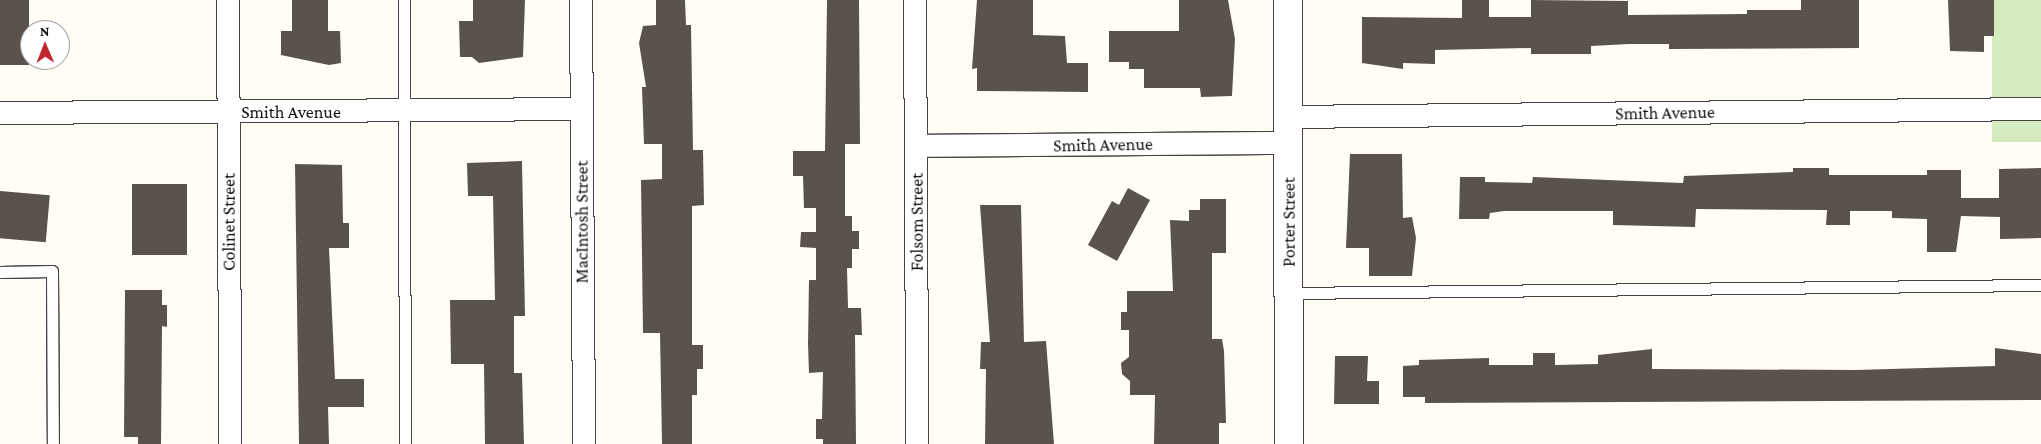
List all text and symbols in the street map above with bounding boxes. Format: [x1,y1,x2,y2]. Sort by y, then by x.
north arrow [20,20,70,70]
text: N [40,23,50,39]
street label: Smith Avenue [241,101,341,123]
street label: Smith Avenue [1615,101,1715,125]
street label: Smith Avenue [1053,133,1153,157]
street label: MacIntosh Street [571,161,593,283]
street label: Colinet Street [218,173,240,271]
street label: Folsom Street [906,173,928,271]
street label: Porter Street [1278,177,1300,267]

